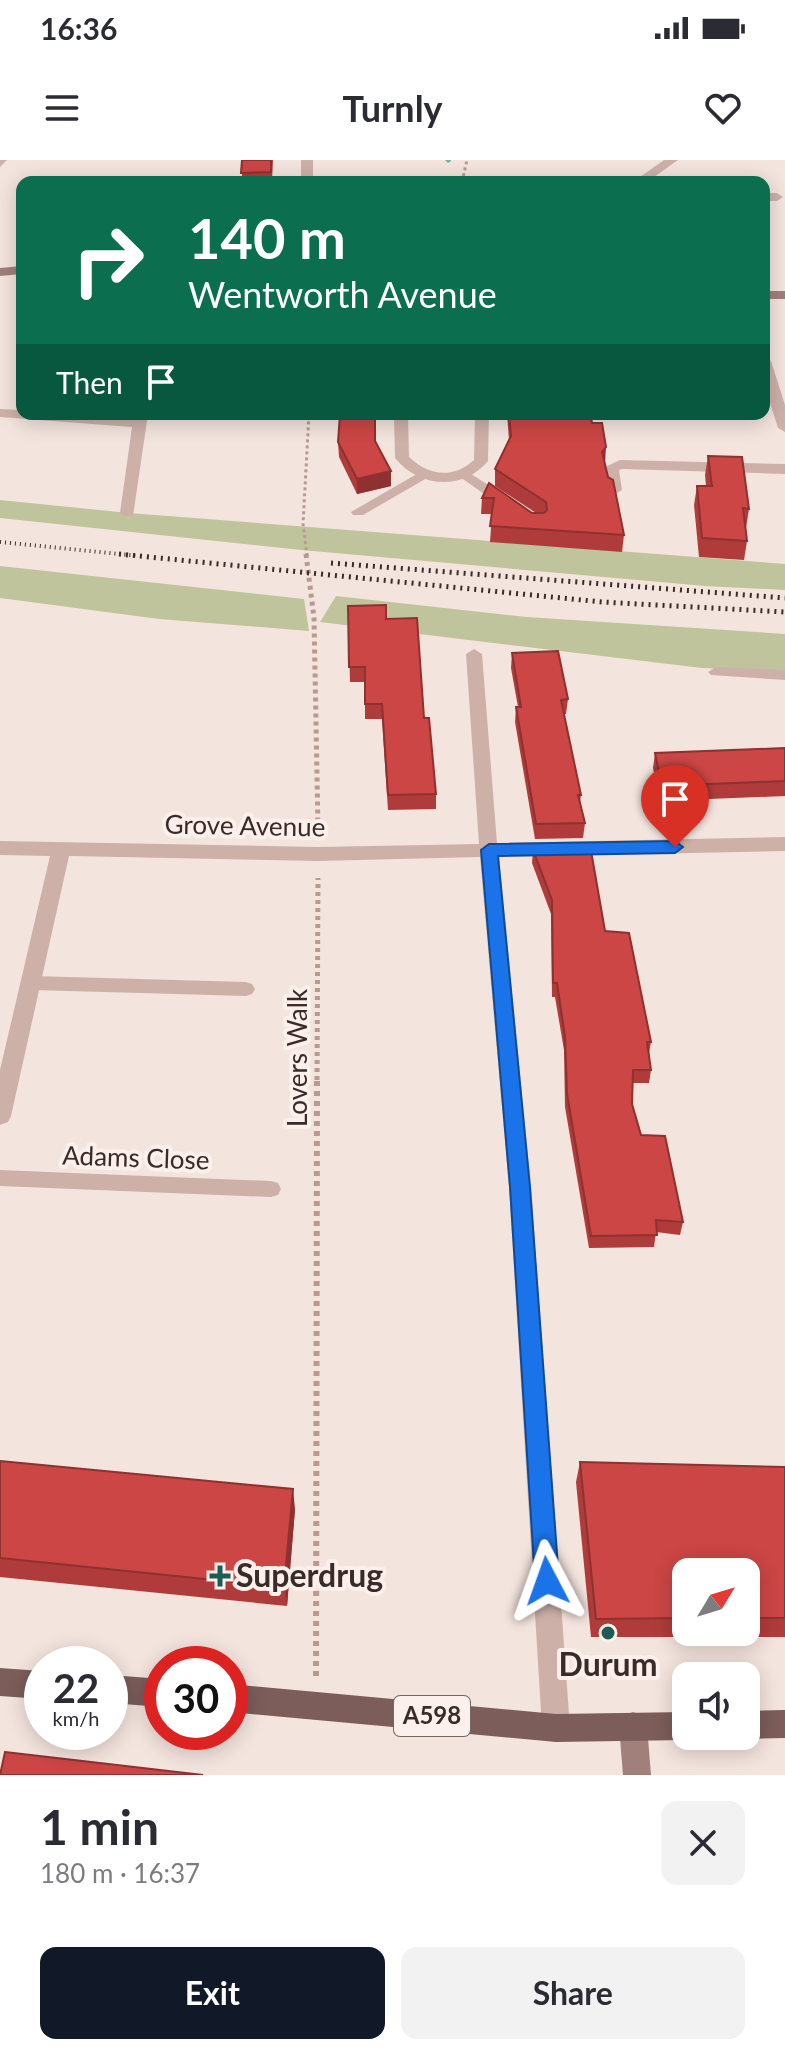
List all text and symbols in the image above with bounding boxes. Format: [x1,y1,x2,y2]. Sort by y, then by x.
text: 16:36 [40,10,117,46]
icon: menu [40,86,84,130]
text: Turnly [342,86,443,130]
icon: heart [701,86,745,130]
text: 140 m [188,204,346,271]
icon: right [56,208,160,312]
text: Wentworth Avenue [188,272,497,316]
icon: arrive [139,360,183,404]
text: Then [56,364,123,400]
pin [641,765,709,847]
icon: arrive [653,777,697,821]
street label: Grove Avenue [164,808,326,842]
street label: Lovers Walk [281,988,313,1127]
street label: Adams Close [62,1138,210,1176]
position arrow [505,1539,589,1623]
place label: Superdrug [236,1555,383,1594]
north arrow [672,1558,760,1646]
map controls [672,1558,760,1750]
marker: Superdrug [211,1567,229,1585]
marker: Durum [599,1624,617,1642]
place label: Durum [559,1644,657,1683]
speed limit sign: 30 [144,1646,248,1750]
button: sound [672,1662,760,1750]
text: 22 [53,1664,99,1712]
road number: A598 [394,1696,470,1736]
text: km/h [53,1706,99,1730]
text: 1 min [40,1798,159,1855]
button: close [661,1801,745,1885]
text: 180 m · 16:37 [40,1857,200,1889]
button: Exit [40,1947,385,2039]
button: Share [401,1947,745,2039]

